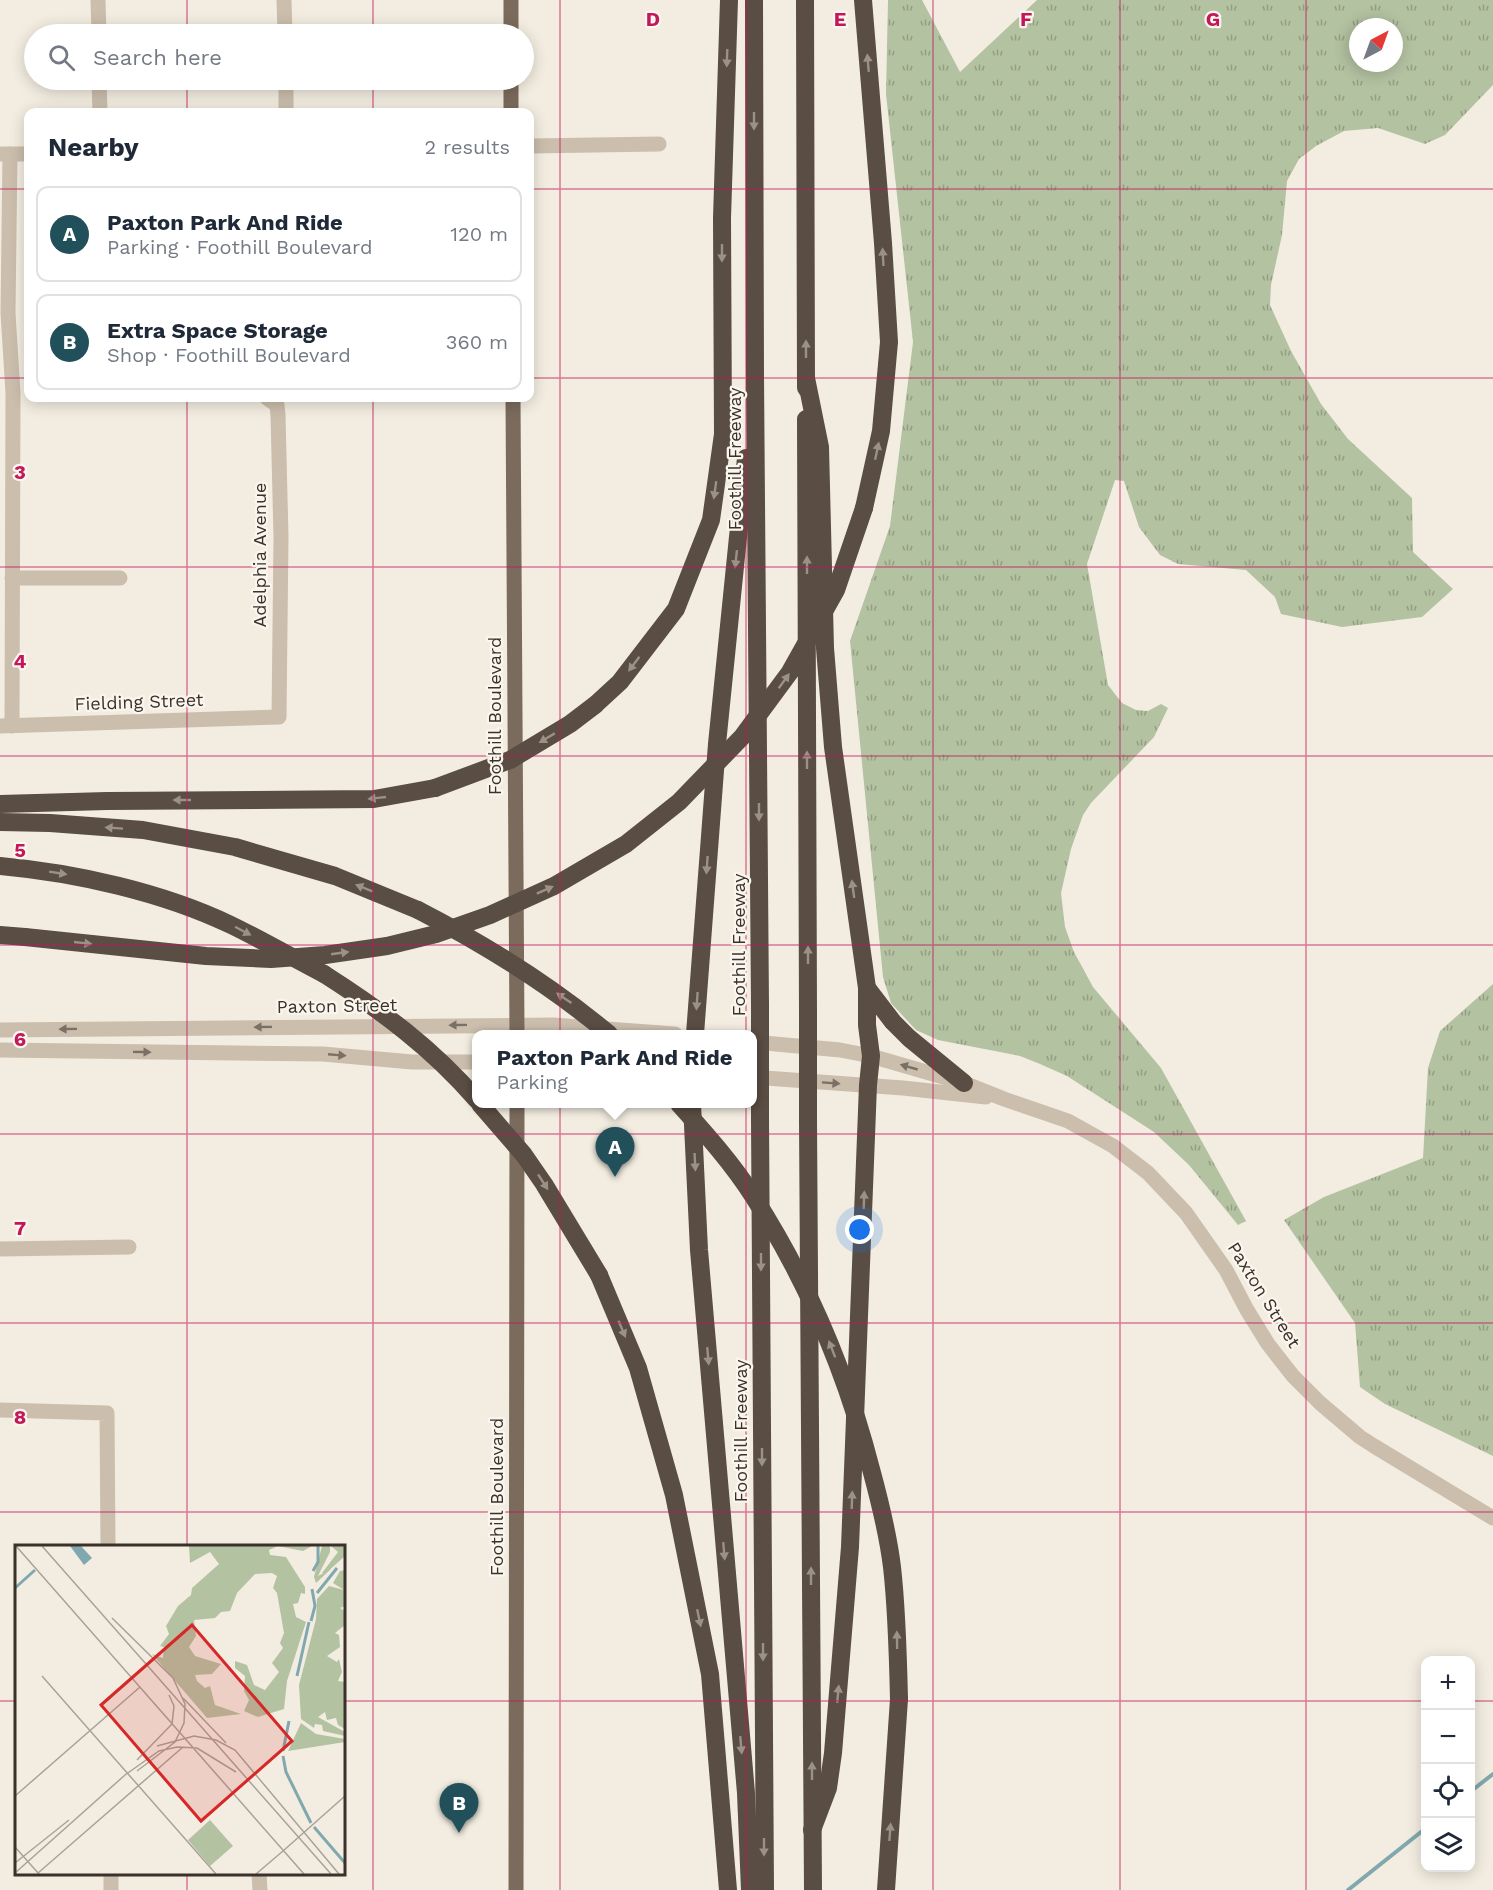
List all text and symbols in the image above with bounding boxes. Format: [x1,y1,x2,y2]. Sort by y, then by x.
text: D [646,7,660,31]
text: E [834,7,846,31]
text: F [1020,7,1032,31]
text: G [1206,7,1220,31]
north arrow [1349,18,1403,72]
search box [24,24,534,90]
icon: search [45,41,78,74]
text: Search here [93,45,222,70]
one-way arrow [722,49,732,68]
one-way arrow [863,53,873,72]
one-way arrow [749,112,759,131]
text: Nearby [48,132,139,162]
text: 2 results [425,135,510,159]
text: Paxton Park And Ride [107,210,343,235]
text: A [63,222,76,246]
text: 120 m [450,222,508,246]
text: Parking · Foothill Boulevard [107,235,373,259]
one-way arrow [717,244,727,263]
one-way arrow [879,248,888,267]
text: Extra Space Storage [107,318,328,343]
text: B [63,330,76,354]
text: 360 m [446,330,508,354]
one-way arrow [801,340,811,359]
text: Shop · Foothill Boulevard [107,343,351,367]
street label: Foothill Freeway [724,387,745,531]
one-way arrow [872,442,882,460]
text: 3 [14,460,26,484]
one-way arrow [711,480,720,499]
street label: Adelphia Avenue [249,483,270,627]
one-way arrow [731,550,740,569]
one-way arrow [802,556,812,575]
street label: Foothill Boulevard [484,637,505,795]
text: 4 [14,649,27,673]
one-way arrow [629,656,641,671]
one-way arrow [777,673,790,689]
street label: Fielding Street [74,689,204,714]
one-way arrow [539,733,555,744]
one-way arrow [802,751,812,770]
one-way arrow [367,793,386,803]
one-way arrow [172,795,191,805]
one-way arrow [754,803,763,822]
one-way arrow [104,823,123,833]
text: 5 [14,838,26,862]
one-way arrow [703,856,712,875]
one-way arrow [49,869,68,878]
street label: Foothill Freeway [728,873,749,1017]
one-way arrow [848,879,857,898]
one-way arrow [355,883,373,892]
one-way arrow [537,886,554,895]
one-way arrow [235,927,252,936]
one-way arrow [73,938,92,948]
one-way arrow [803,946,813,965]
one-way arrow [330,948,349,957]
one-way arrow [556,992,572,1004]
one-way arrow [692,992,702,1011]
street label: Paxton Street [277,994,398,1017]
one-way arrow [449,1020,468,1029]
one-way arrow [254,1022,273,1032]
one-way arrow [59,1024,78,1034]
text: 6 [14,1027,26,1051]
popup [472,1030,757,1108]
text: Paxton Park And Ride [497,1045,732,1070]
one-way arrow [133,1047,152,1057]
one-way arrow [328,1051,347,1060]
one-way arrow [900,1062,918,1071]
text: Parking [497,1070,568,1094]
one-way arrow [822,1078,841,1087]
pin: A [596,1128,634,1177]
one-way arrow [691,1152,700,1171]
one-way arrow [537,1174,548,1191]
one-way arrow [859,1190,868,1209]
your location [845,1215,874,1244]
text: 7 [14,1216,26,1240]
street label: Paxton Street [1224,1238,1306,1352]
one-way arrow [756,1252,766,1271]
one-way arrow [617,1321,626,1338]
one-way arrow [827,1340,836,1358]
one-way arrow [703,1347,713,1366]
street label: Foothill Freeway [730,1359,751,1503]
text: 8 [14,1405,26,1429]
street label: Foothill Boulevard [486,1418,507,1576]
one-way arrow [757,1447,767,1466]
one-way arrow [847,1490,856,1509]
one-way arrow [720,1541,729,1560]
inset map [15,1545,345,1875]
one-way arrow [806,1567,816,1586]
one-way arrow [695,1609,704,1628]
one-way arrow [893,1631,902,1650]
one-way arrow [758,1642,768,1661]
map controls [1421,1656,1475,1872]
button: + [1421,1656,1475,1710]
one-way arrow [833,1685,843,1704]
button: − [1421,1710,1475,1764]
one-way arrow [736,1736,746,1755]
one-way arrow [807,1762,817,1781]
button: locate [1421,1764,1475,1818]
pin: B [440,1784,478,1833]
button: layers [1421,1818,1475,1872]
one-way arrow [885,1822,895,1841]
one-way arrow [759,1837,769,1856]

